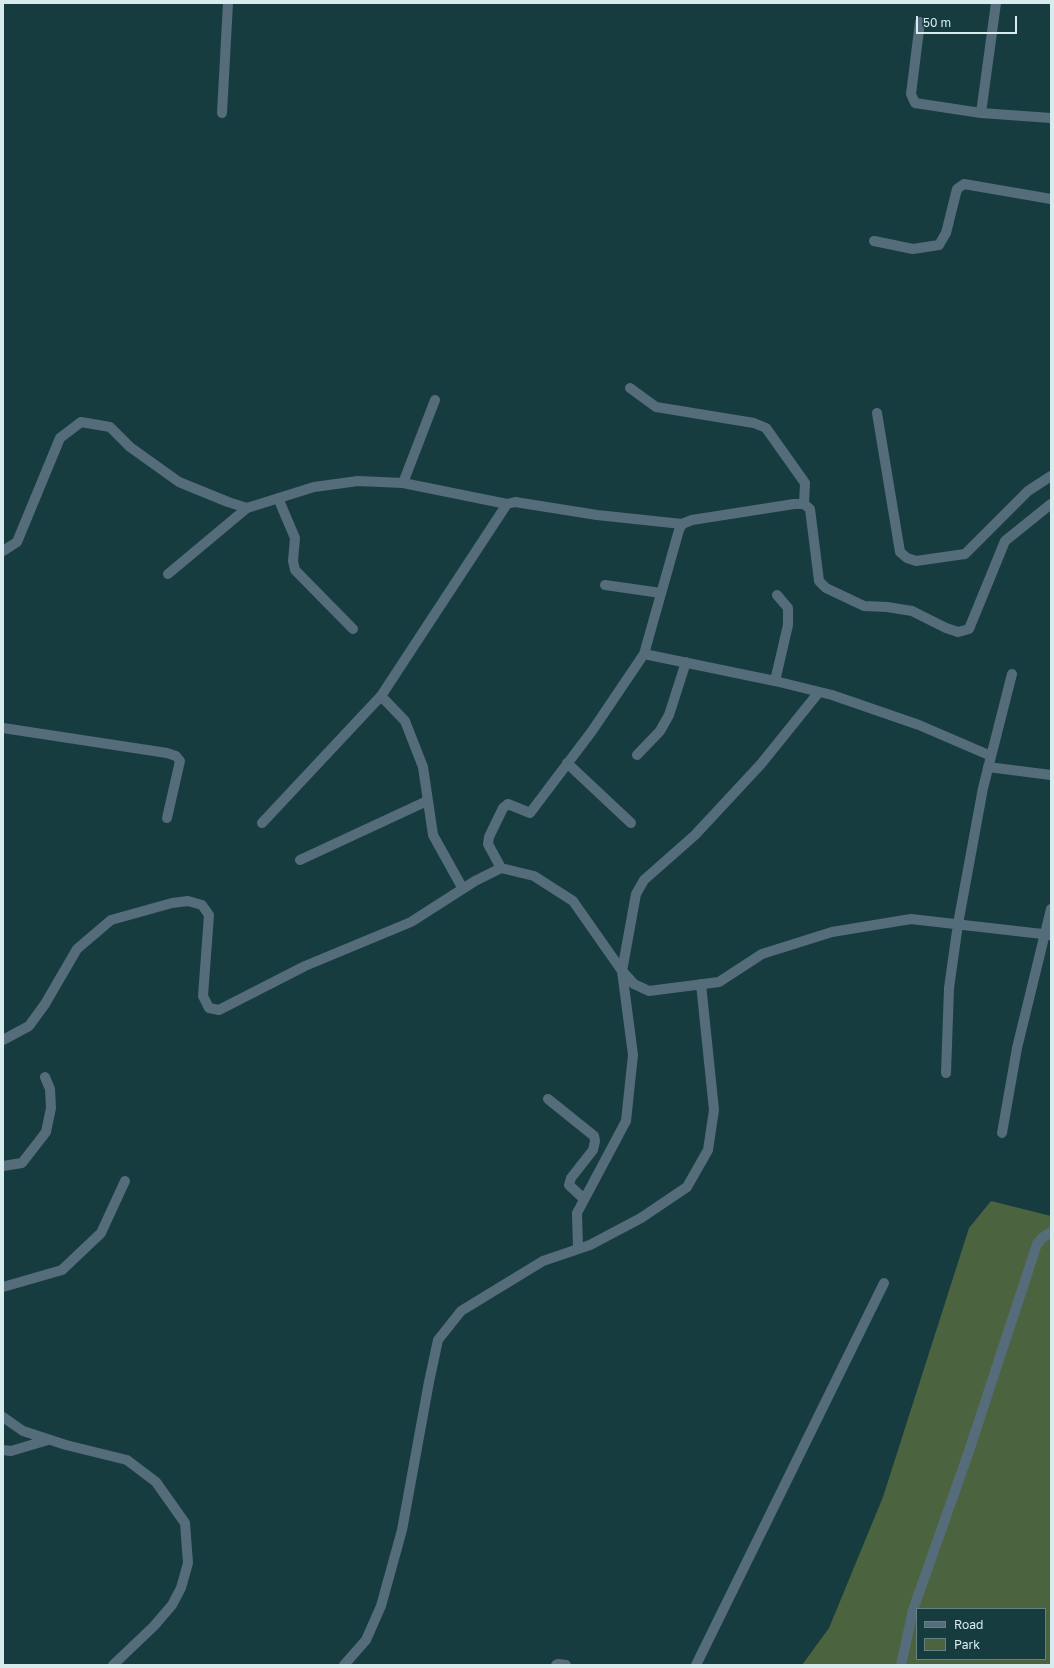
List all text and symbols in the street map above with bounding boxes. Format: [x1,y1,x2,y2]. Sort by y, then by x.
scale bar [918,8,1019,34]
text: 50 m [923,15,951,30]
legend [916,1608,1046,1660]
text: Road [954,1617,983,1632]
text: Park [954,1637,980,1652]

